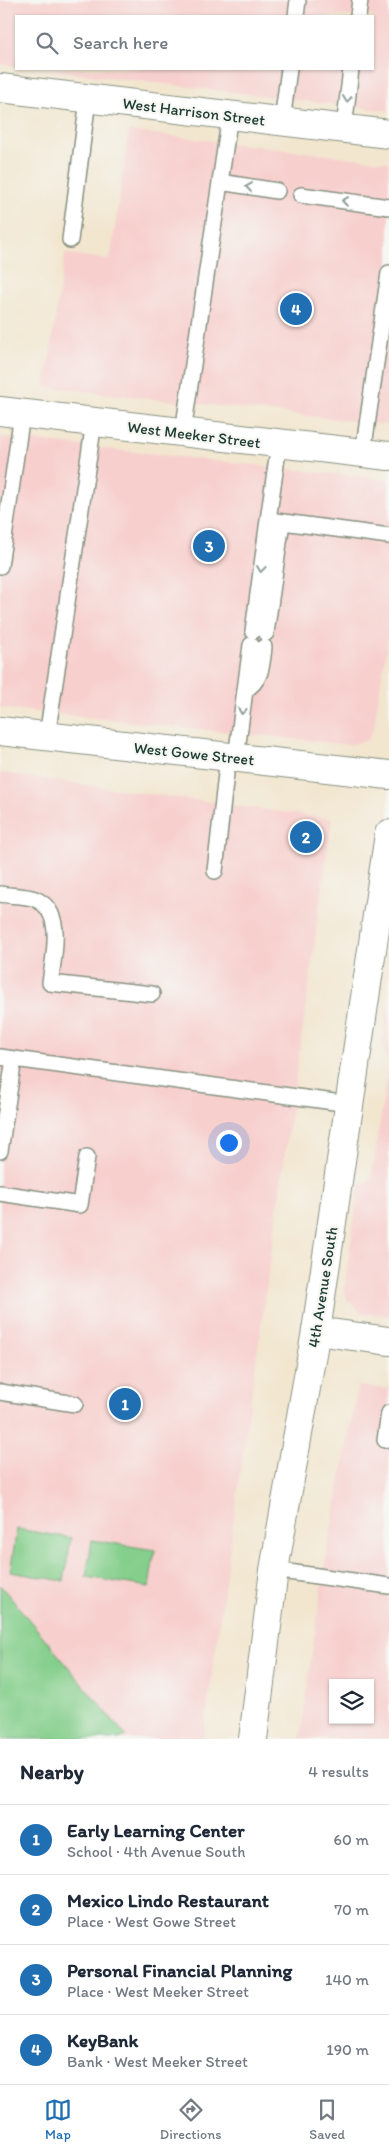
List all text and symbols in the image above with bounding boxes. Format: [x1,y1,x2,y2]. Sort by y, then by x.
search box [15,15,374,70]
icon: search [33,29,61,57]
text: Search here [73,31,168,54]
street label: West Harrison Street [122,93,266,130]
one-way arrow [342,95,353,103]
one-way arrow [244,182,253,192]
one-way arrow [341,196,349,207]
pin: 4 [280,290,312,328]
street label: West Meeker Street [126,417,262,452]
pin: 3 [193,527,225,565]
one-way arrow [256,565,267,573]
one-way arrow [238,706,248,715]
street label: West Gowe Street [133,738,255,769]
pin: 2 [290,818,322,856]
your location [216,1130,242,1156]
street label: 4th Avenue South [304,1225,341,1349]
pin: 1 [109,1385,141,1423]
map controls [329,1679,374,1724]
button: layers [329,1679,374,1724]
text: Nearby [20,1759,84,1784]
text: 4 results [308,1762,369,1781]
text: Early Learning Center [67,1819,245,1842]
text: 1 [32,1830,40,1849]
text: 60 m [334,1830,369,1849]
text: School · 4th Avenue South [67,1842,245,1861]
text: Mexico Lindo Restaurant [67,1889,269,1912]
text: 2 [32,1900,40,1919]
text: 70 m [334,1900,369,1919]
text: Place · West Gowe Street [67,1912,236,1931]
text: Personal Financial Planning [67,1959,292,1982]
text: 3 [32,1970,40,1989]
text: 140 m [325,1970,369,1989]
text: Place · West Meeker Street [67,1982,249,2001]
text: KeyBank [67,2029,138,2052]
text: 4 [31,2040,41,2059]
text: 190 m [326,2040,369,2059]
text: Bank · West Meeker Street [67,2052,248,2071]
tab: Map [44,2096,72,2143]
tab: Directions [160,2096,221,2143]
tab: Saved [309,2096,345,2143]

